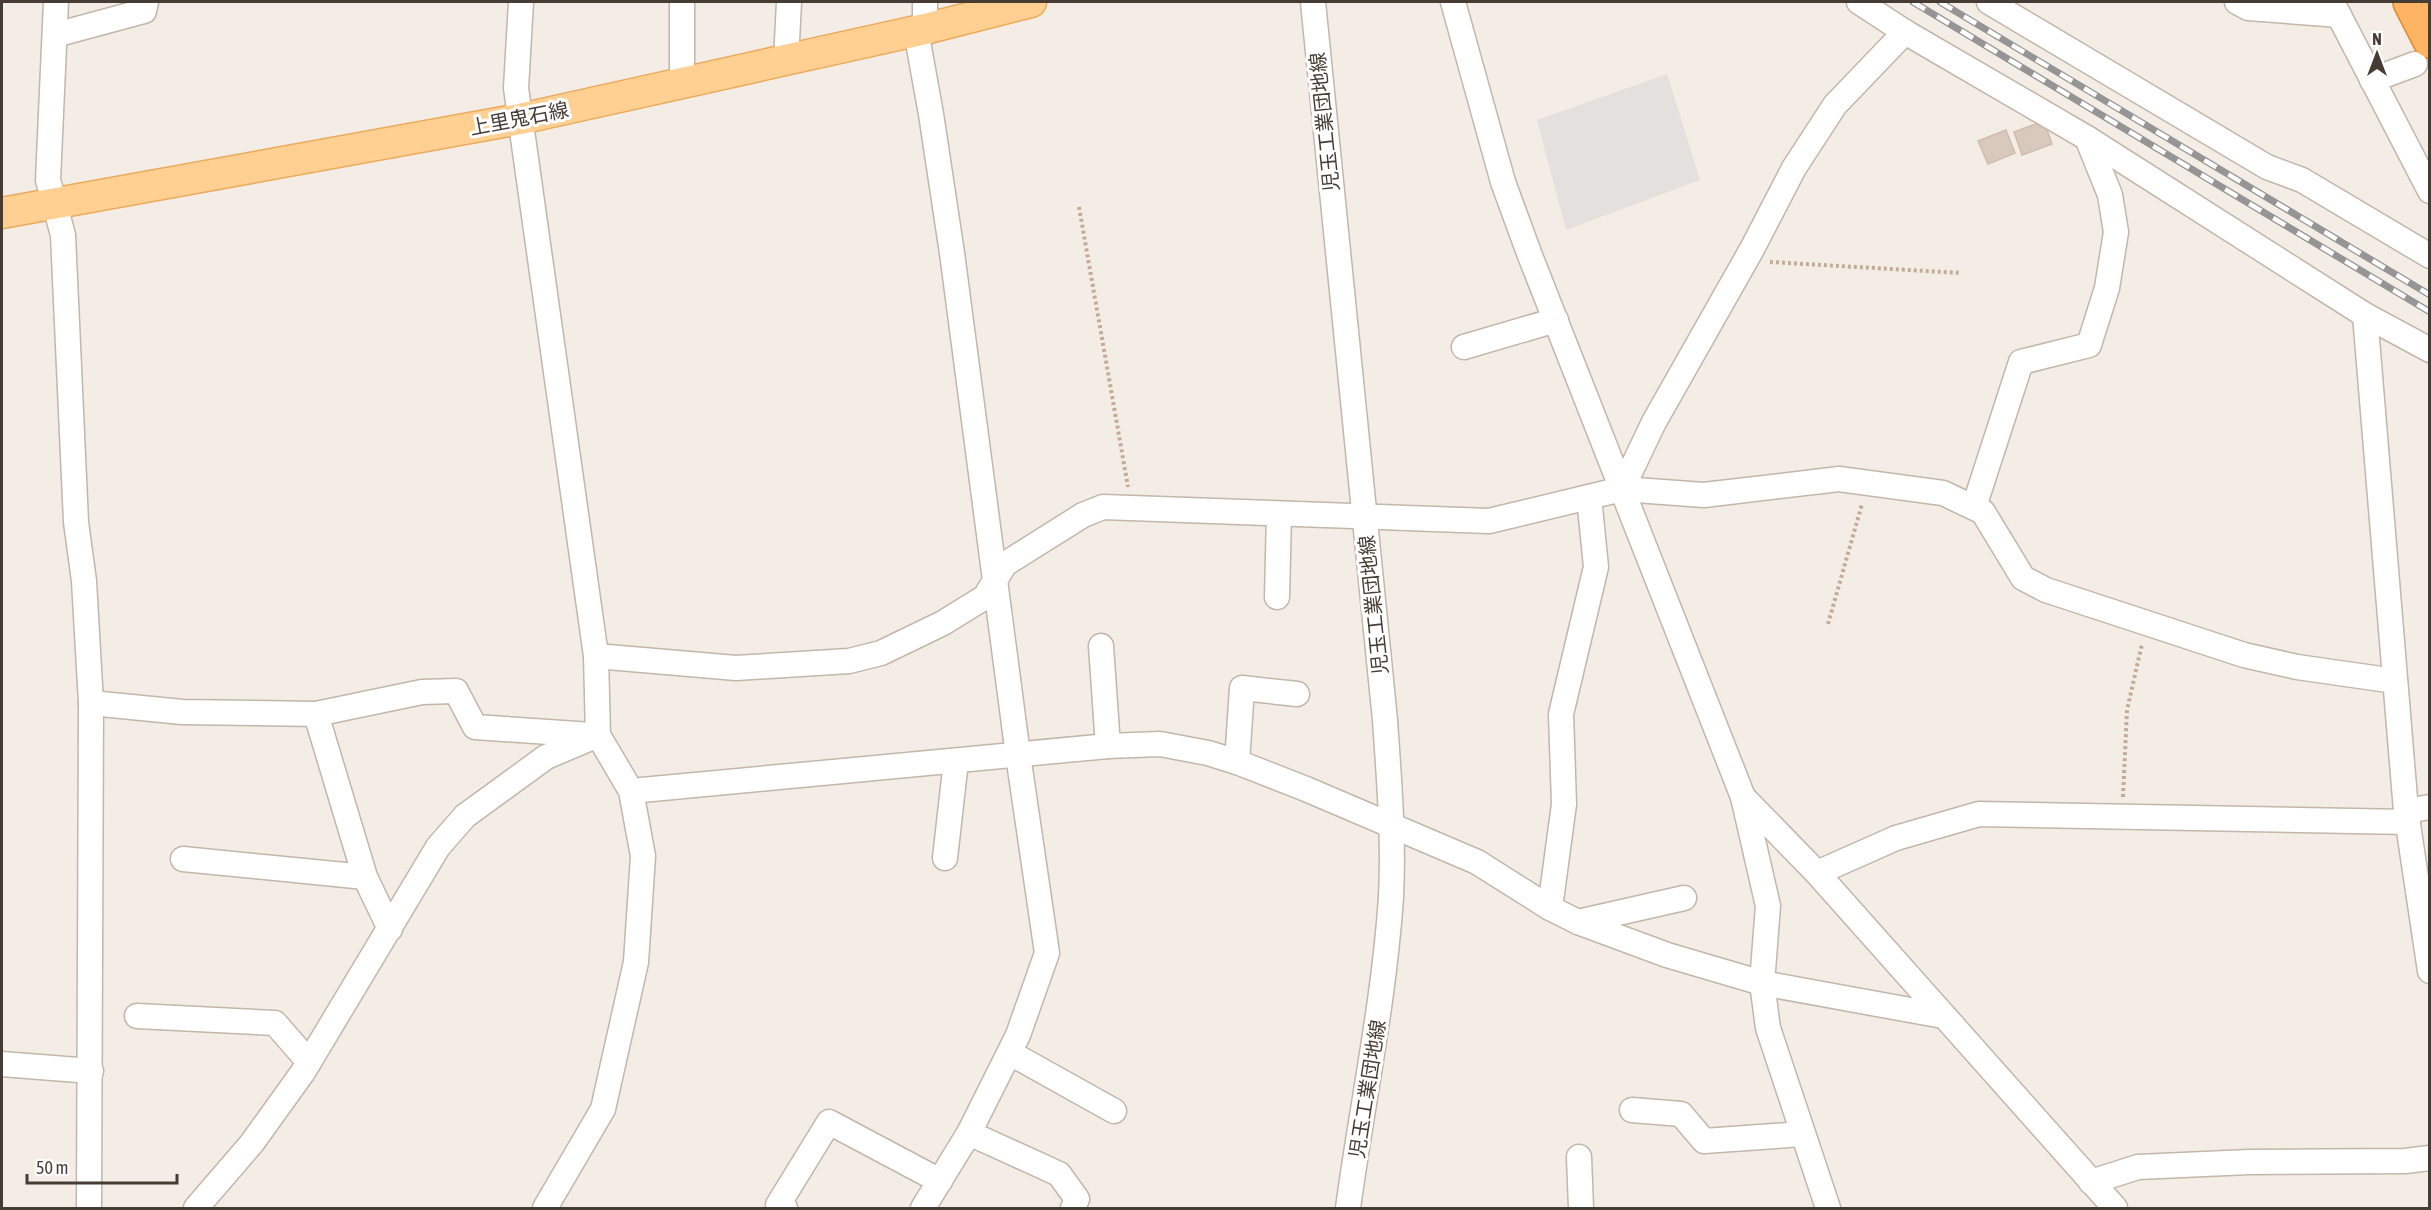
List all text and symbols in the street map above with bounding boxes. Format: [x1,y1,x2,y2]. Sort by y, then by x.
north arrow [2347,24,2407,84]
text: N [2372,30,2382,48]
street label: 児玉工業団地線 [1305,51,1343,193]
street label: 上里鬼石線 [468,97,570,139]
street label: 児玉工業団地線 [1354,534,1392,676]
street label: 児玉工業団地線 [1345,1018,1389,1160]
scale bar [27,1147,177,1185]
text: 50 m [36,1157,68,1178]

